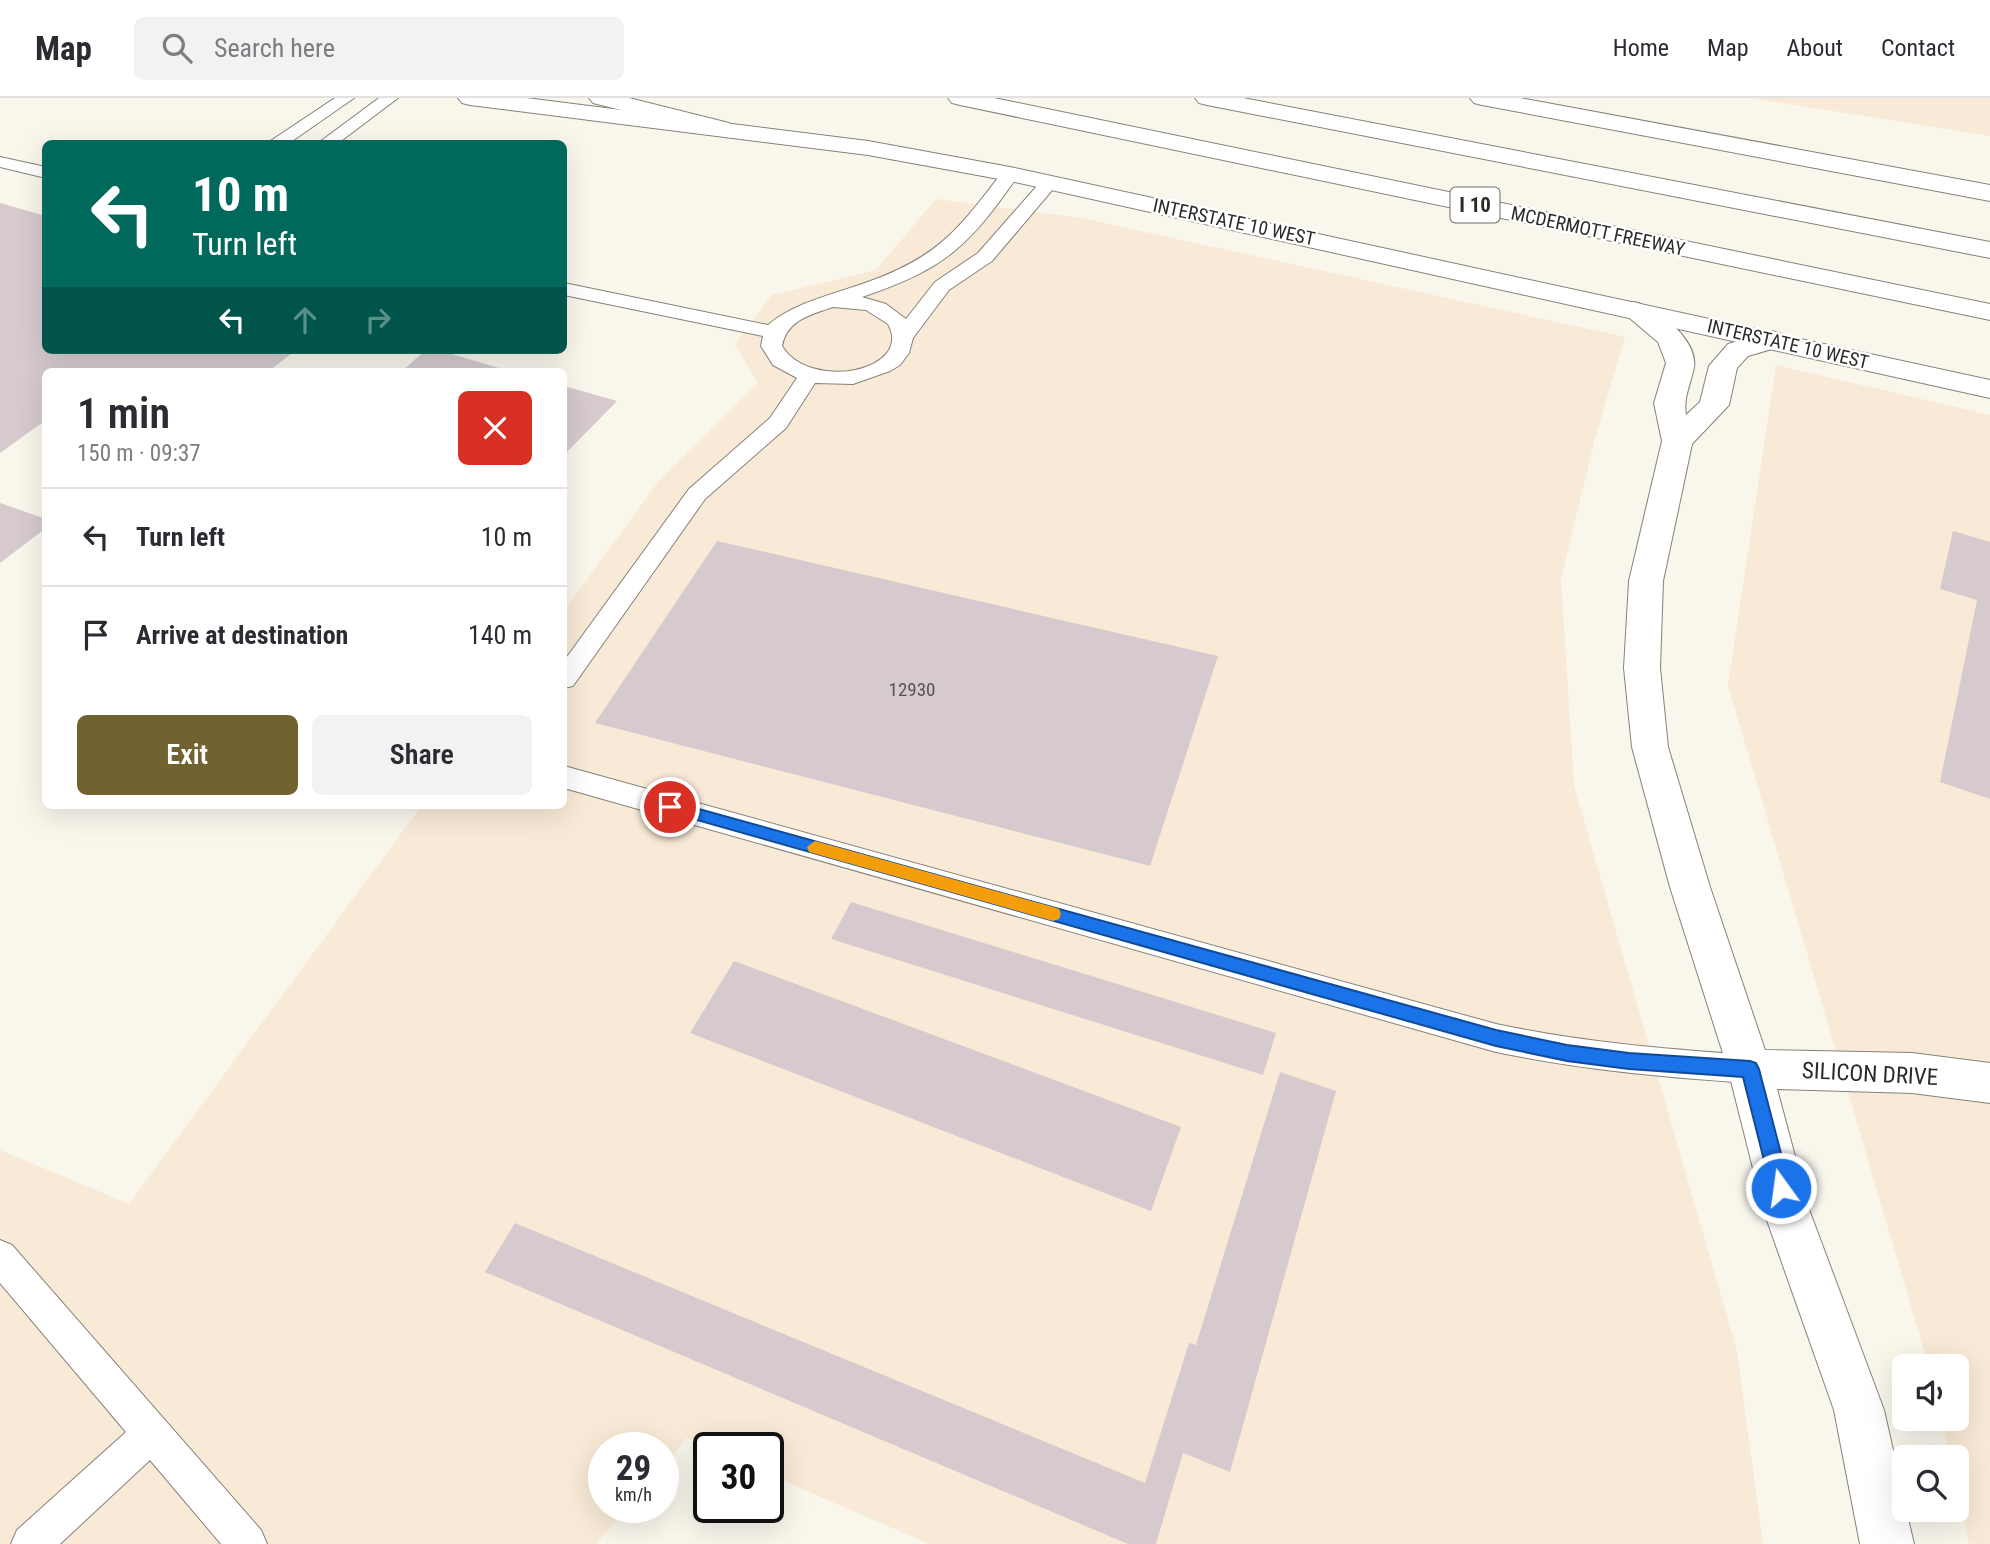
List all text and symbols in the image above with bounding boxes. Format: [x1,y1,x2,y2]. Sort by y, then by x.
search box [134,17,624,80]
text: Map [35,29,92,68]
icon: search [158,29,196,67]
text: Search here [214,33,335,63]
text: Home [1613,34,1669,62]
text: Map [1707,34,1749,62]
text: About [1787,34,1843,62]
text: Contact [1881,34,1955,62]
text: 10 m [192,166,289,223]
icon: left [77,168,168,259]
road number: I 10 [1450,188,1500,222]
street label: INTERSTATE 10 WEST [1151,194,1317,250]
street label: MCDERMOTT FREEWAY [1509,201,1687,261]
text: Turn left [192,225,297,263]
icon: left [213,301,251,339]
icon: ahead [286,301,324,339]
icon: right [359,301,397,339]
street label: INTERSTATE 10 WEST [1705,314,1871,374]
text: 1 min [77,389,170,438]
button: close [458,391,532,465]
text: 150 m · 09:37 [77,440,201,467]
icon: left [77,518,115,556]
text: Turn left [136,522,225,552]
text: 10 m [481,522,532,552]
icon: arrive [77,616,115,654]
text: Arrive at destination [136,620,348,650]
text: 140 m [468,620,532,650]
house number: 12930 [889,678,935,701]
button: Exit [77,715,298,795]
button: Share [312,715,532,795]
pin [640,777,700,837]
icon: arrive [651,788,689,826]
street label: SILICON DRIVE [1801,1057,1939,1091]
position arrow [1744,1151,1818,1225]
map controls [1892,1354,1969,1522]
button: sound [1892,1354,1969,1431]
speed limit sign: 30 [693,1432,784,1523]
button: search [1892,1445,1969,1522]
text: 29 [616,1448,651,1489]
text: km/h [615,1484,652,1505]

